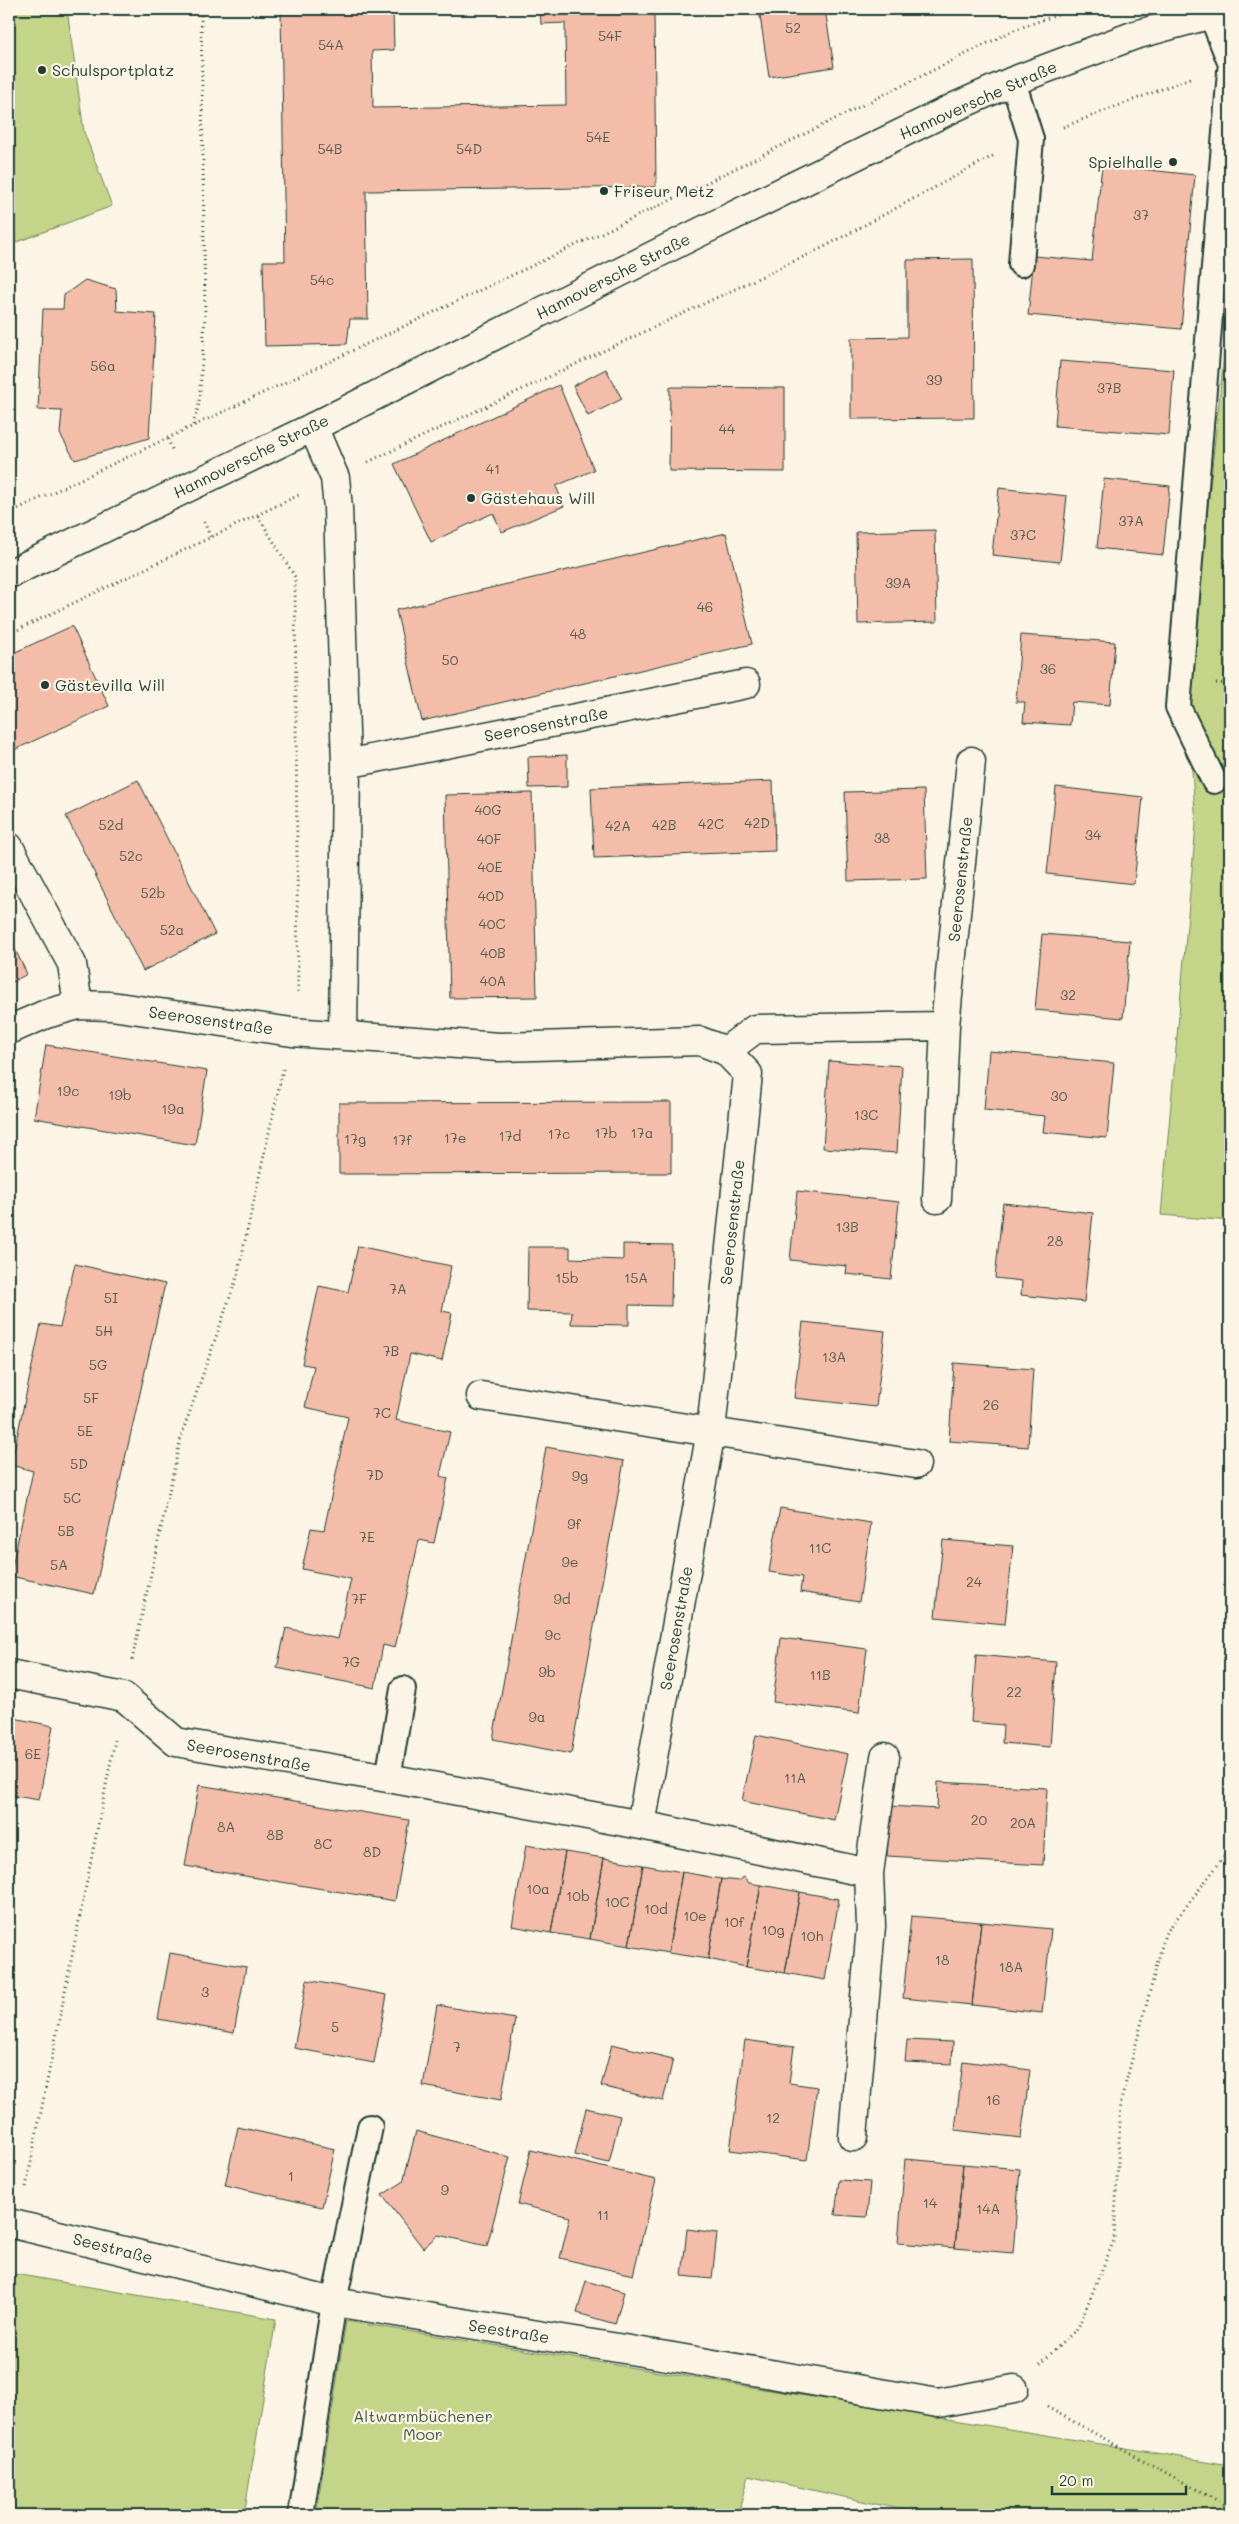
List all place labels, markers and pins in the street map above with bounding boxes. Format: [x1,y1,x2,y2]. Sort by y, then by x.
place label: Schulsportplatz [52,59,174,80]
marker: Schulsportplatz [36,64,48,76]
place label: Spielhalle [1088,151,1163,172]
marker: Spielhalle [1167,156,1179,168]
place label: Friseur Metz [614,180,714,201]
marker: Friseur Metz [598,185,610,197]
place label: Gästehaus Will [481,487,595,508]
marker: Gästehaus Will [465,492,477,504]
place label: Gästevilla Will [55,674,165,695]
marker: Gästevilla Will [39,679,51,691]

